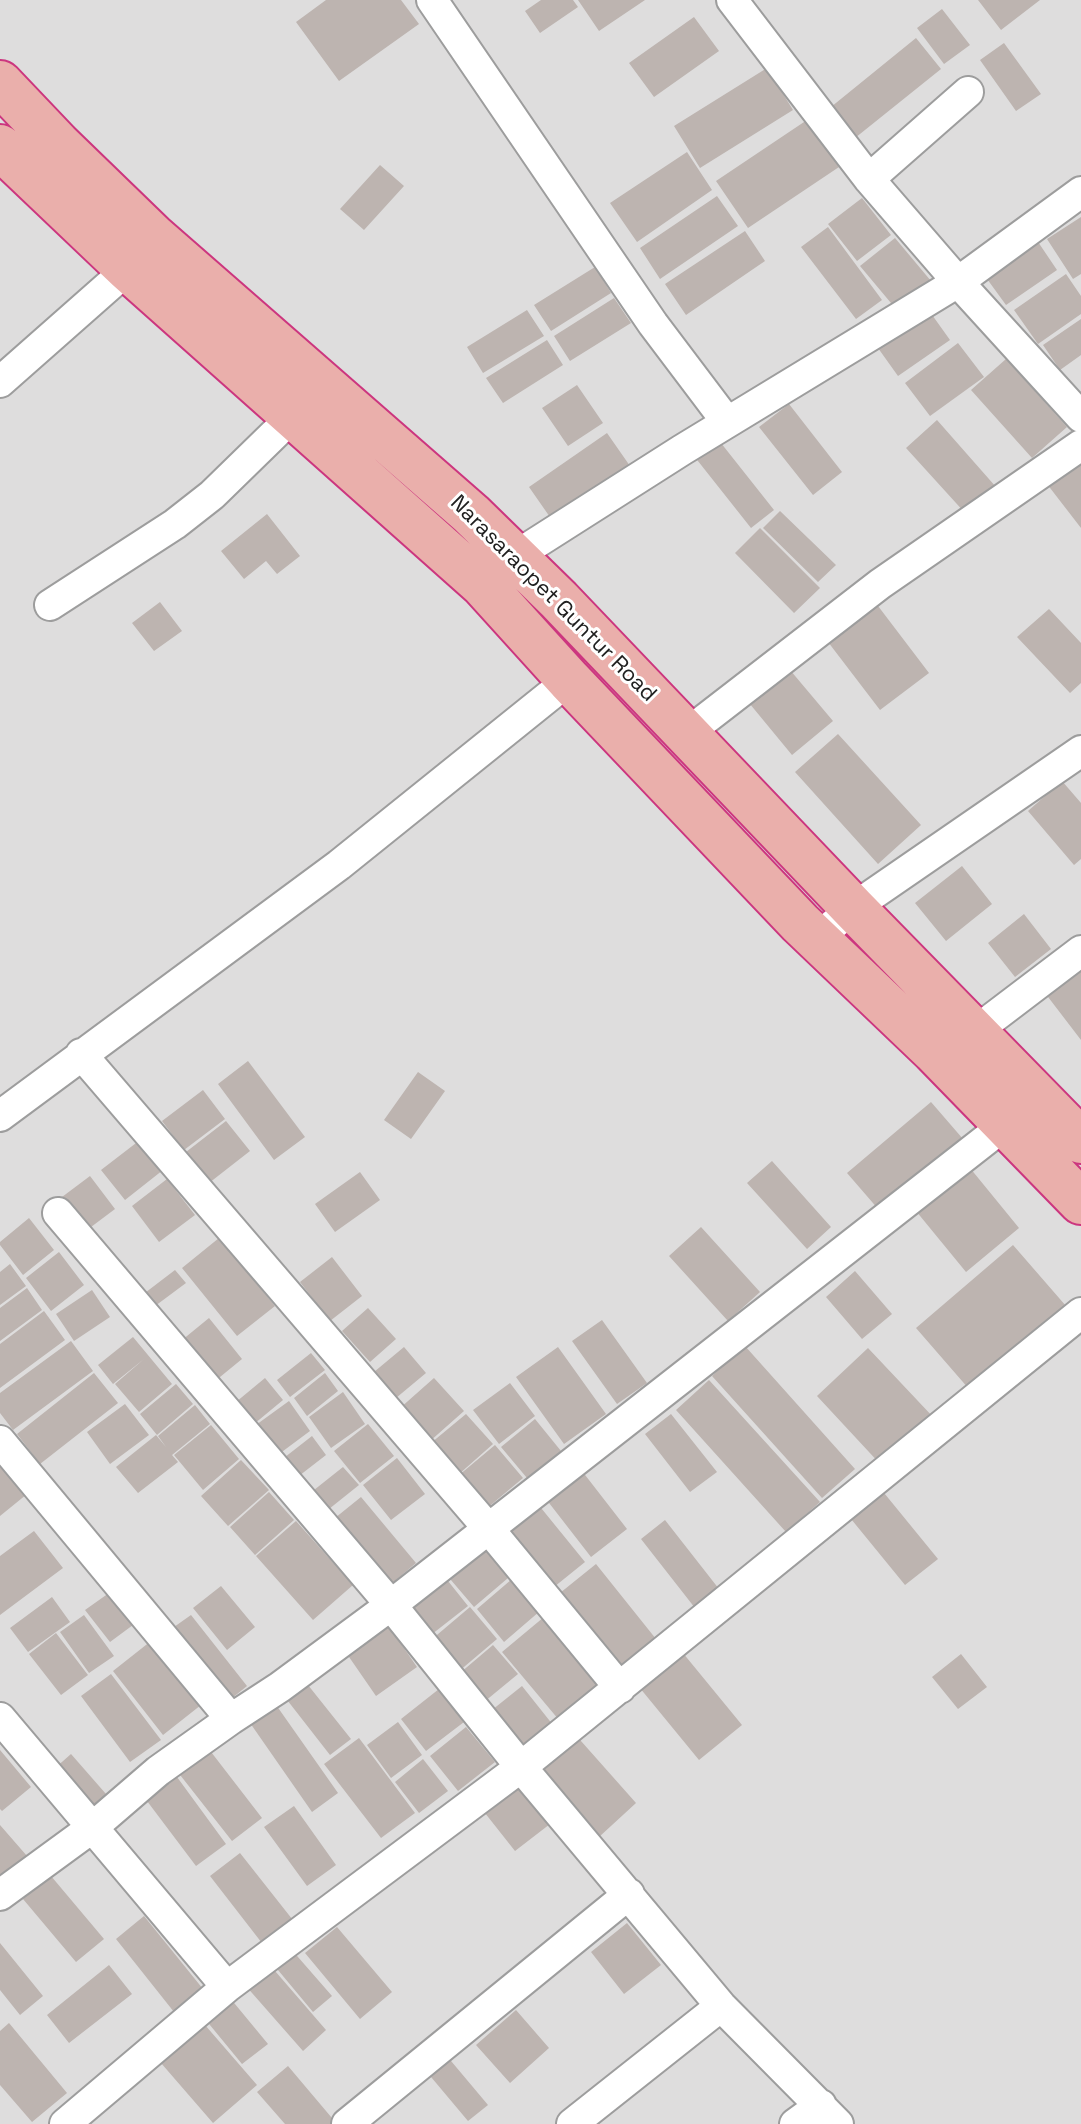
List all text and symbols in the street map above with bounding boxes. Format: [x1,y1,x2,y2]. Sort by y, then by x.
street label: Narasaraopet Guntur Road [444,490,662,708]

